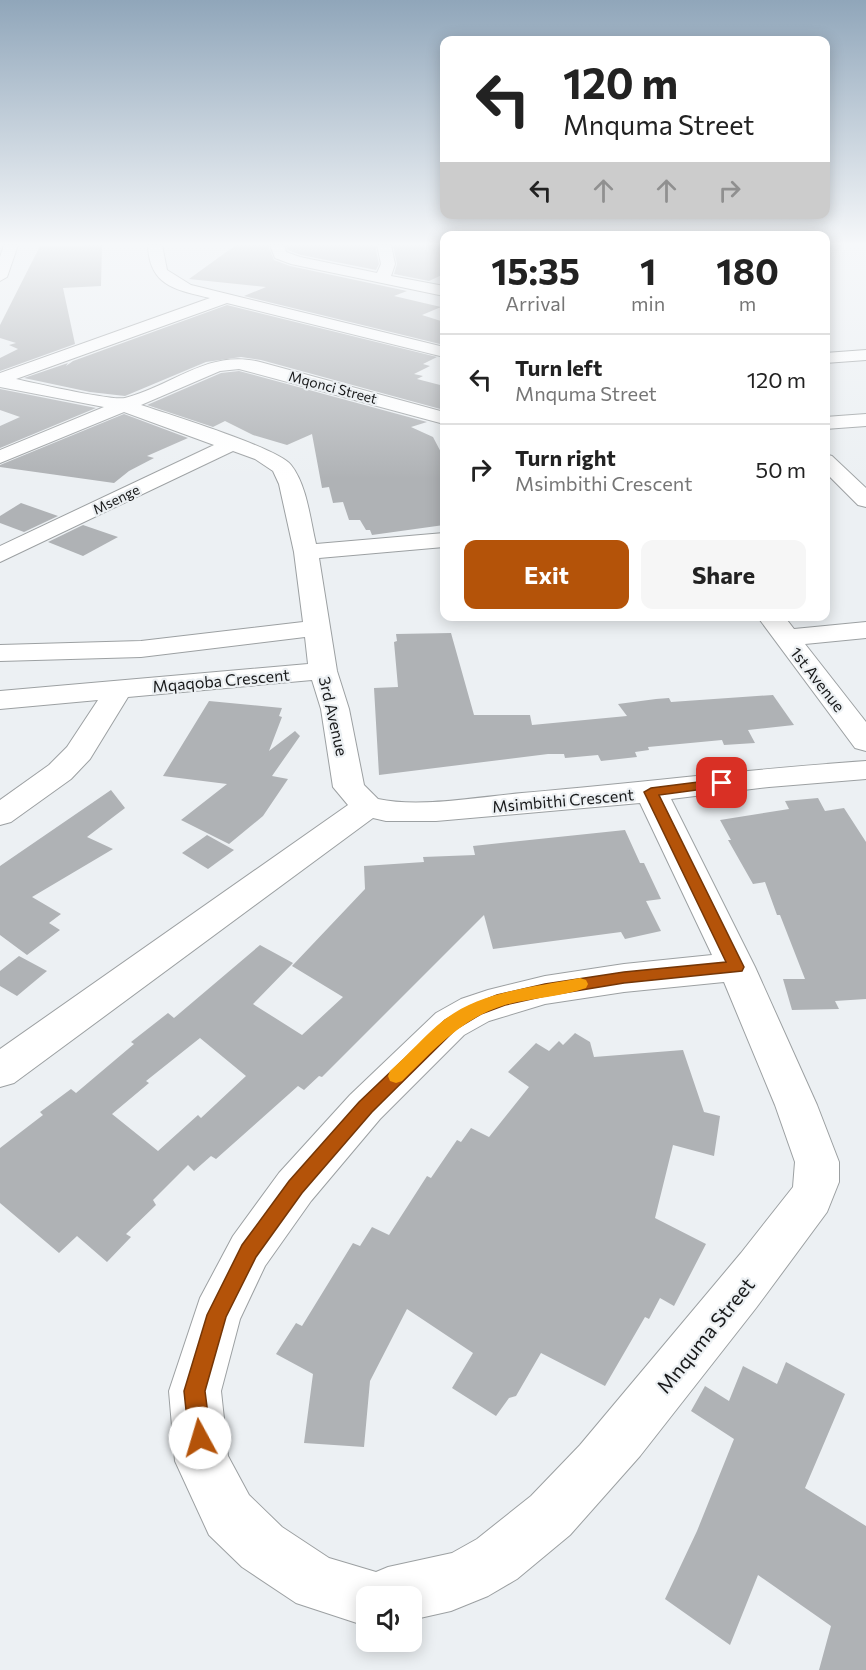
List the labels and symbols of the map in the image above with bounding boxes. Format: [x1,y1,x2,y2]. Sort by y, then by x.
street label: Mqonci Street [287,367,379,407]
street label: Msenge [90,480,142,518]
street label: 1st Avenue [787,643,849,715]
street label: Mqaqoba Crescent [152,664,291,695]
street label: 3rd Avenue [316,674,352,758]
pin [696,757,747,808]
street label: Msimbithi Crescent [491,784,635,816]
street label: Mnquma Street [651,1272,759,1398]
position arrow [168,1406,232,1470]

